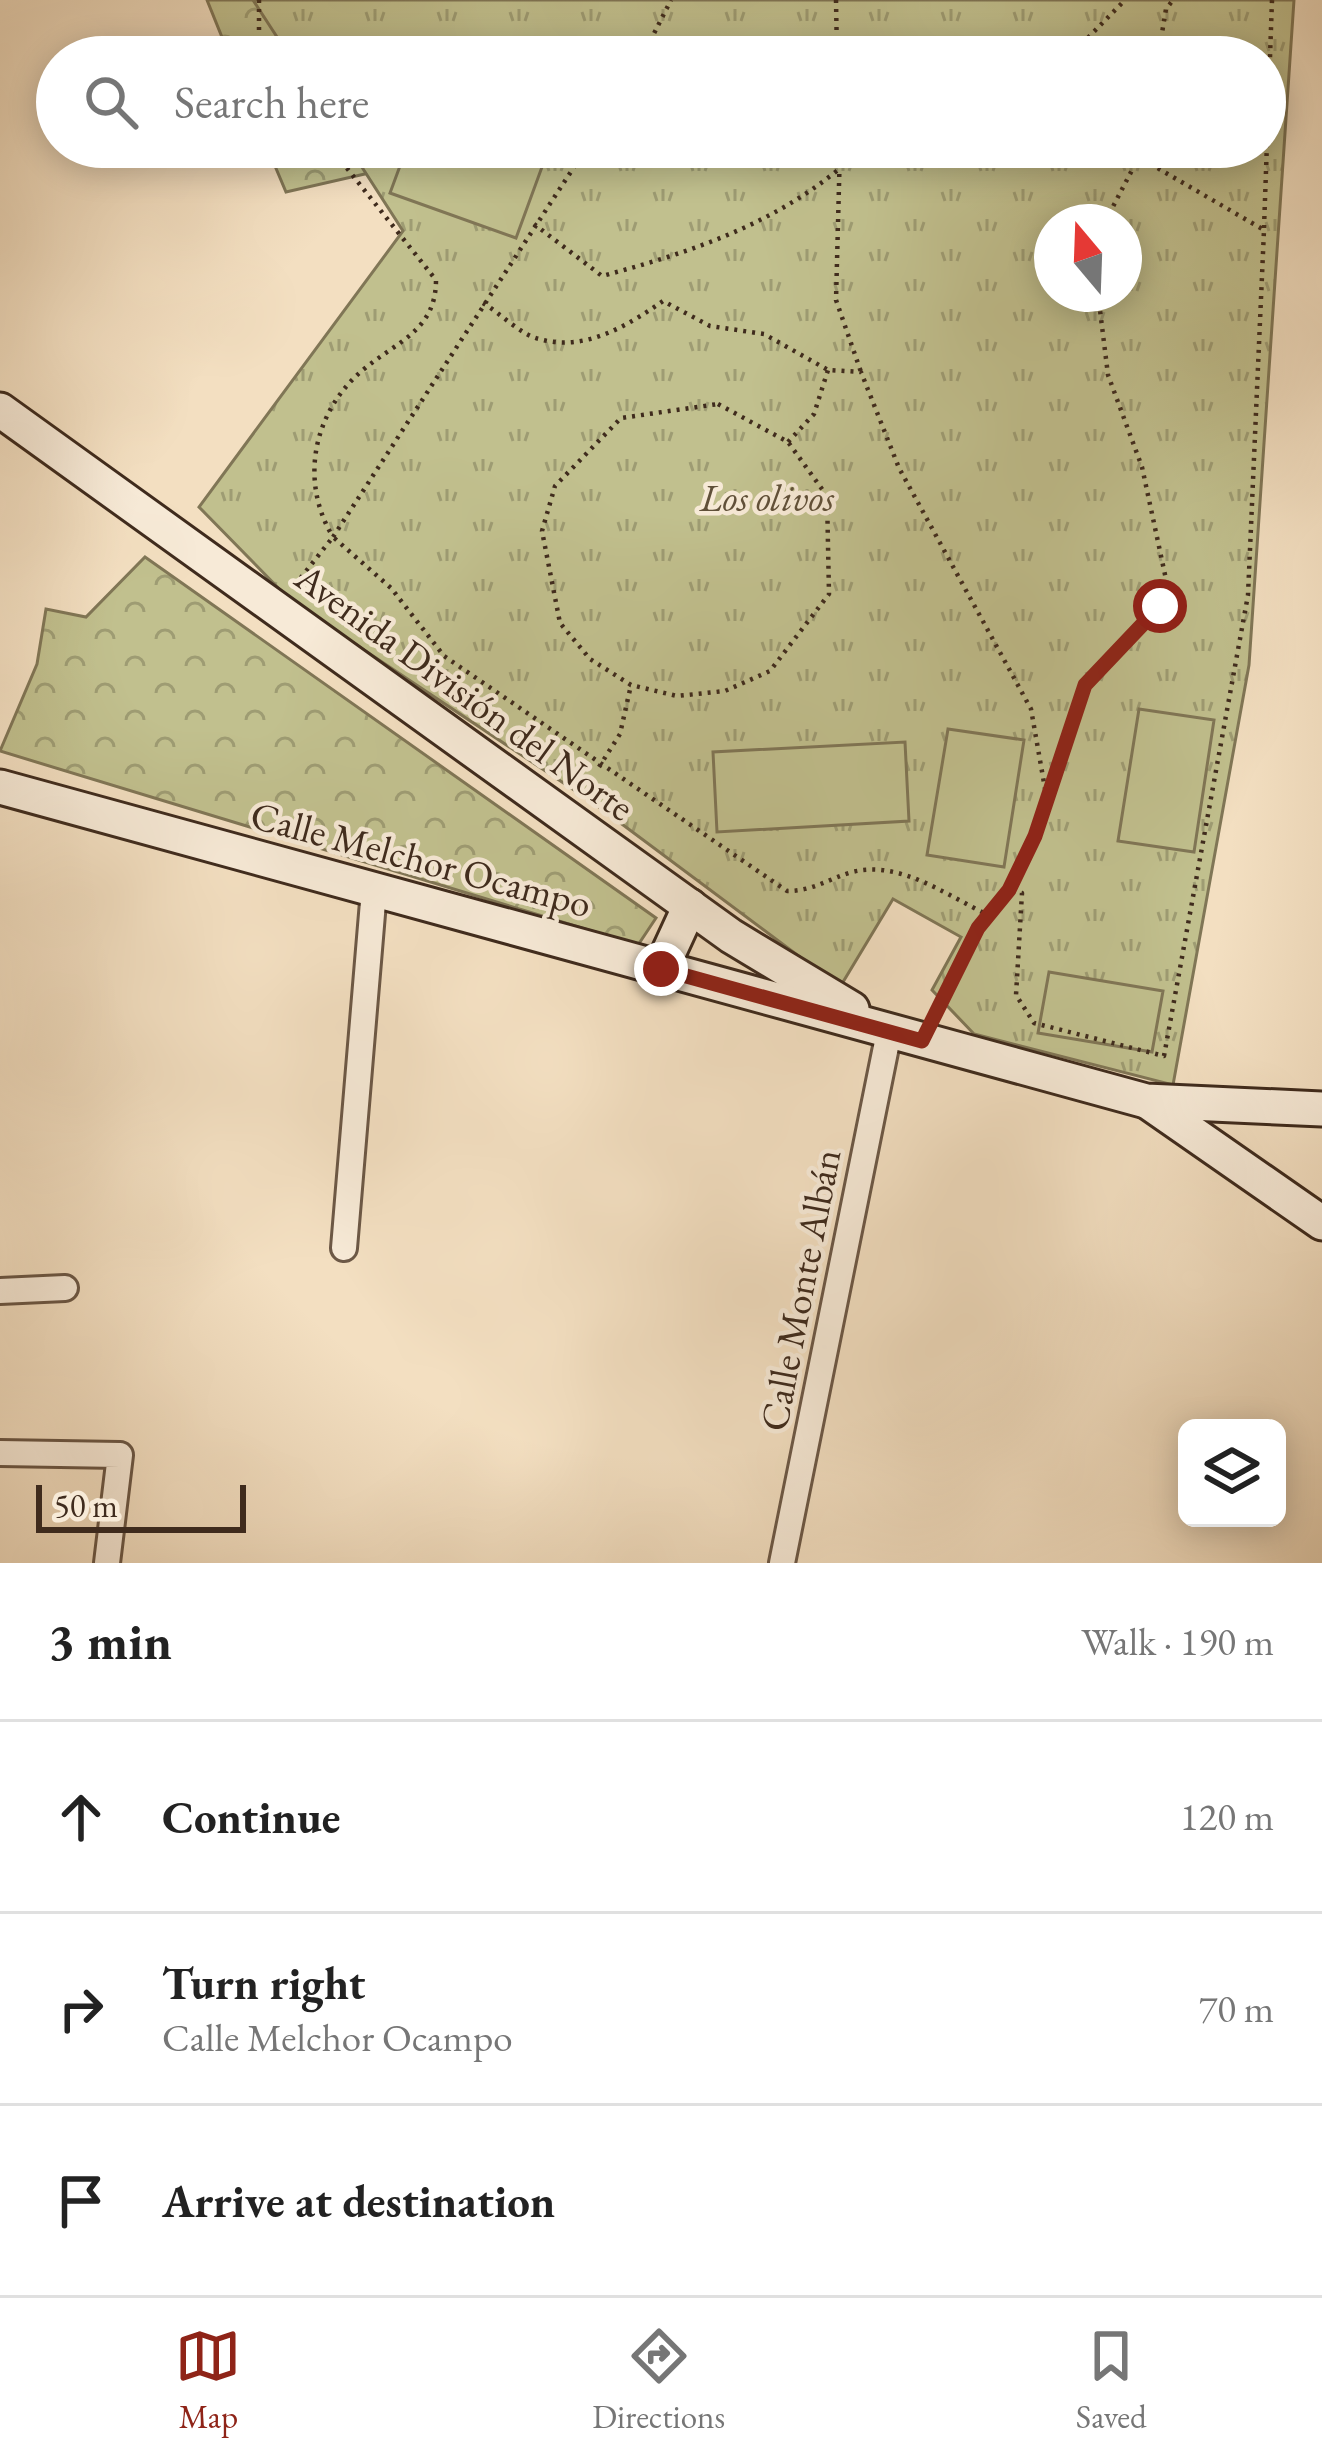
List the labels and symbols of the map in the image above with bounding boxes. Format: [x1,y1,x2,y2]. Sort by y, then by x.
north arrow [1034,204,1142,312]
park label: Los olivos [699,472,834,523]
street label: Avenida División del Norte [285,551,645,832]
route start [1133,579,1187,633]
street label: Calle Melchor Ocampo [245,789,597,929]
route end [634,942,688,996]
street label: Calle Monte Albán [748,1145,852,1435]
scale bar [36,1479,246,1532]

